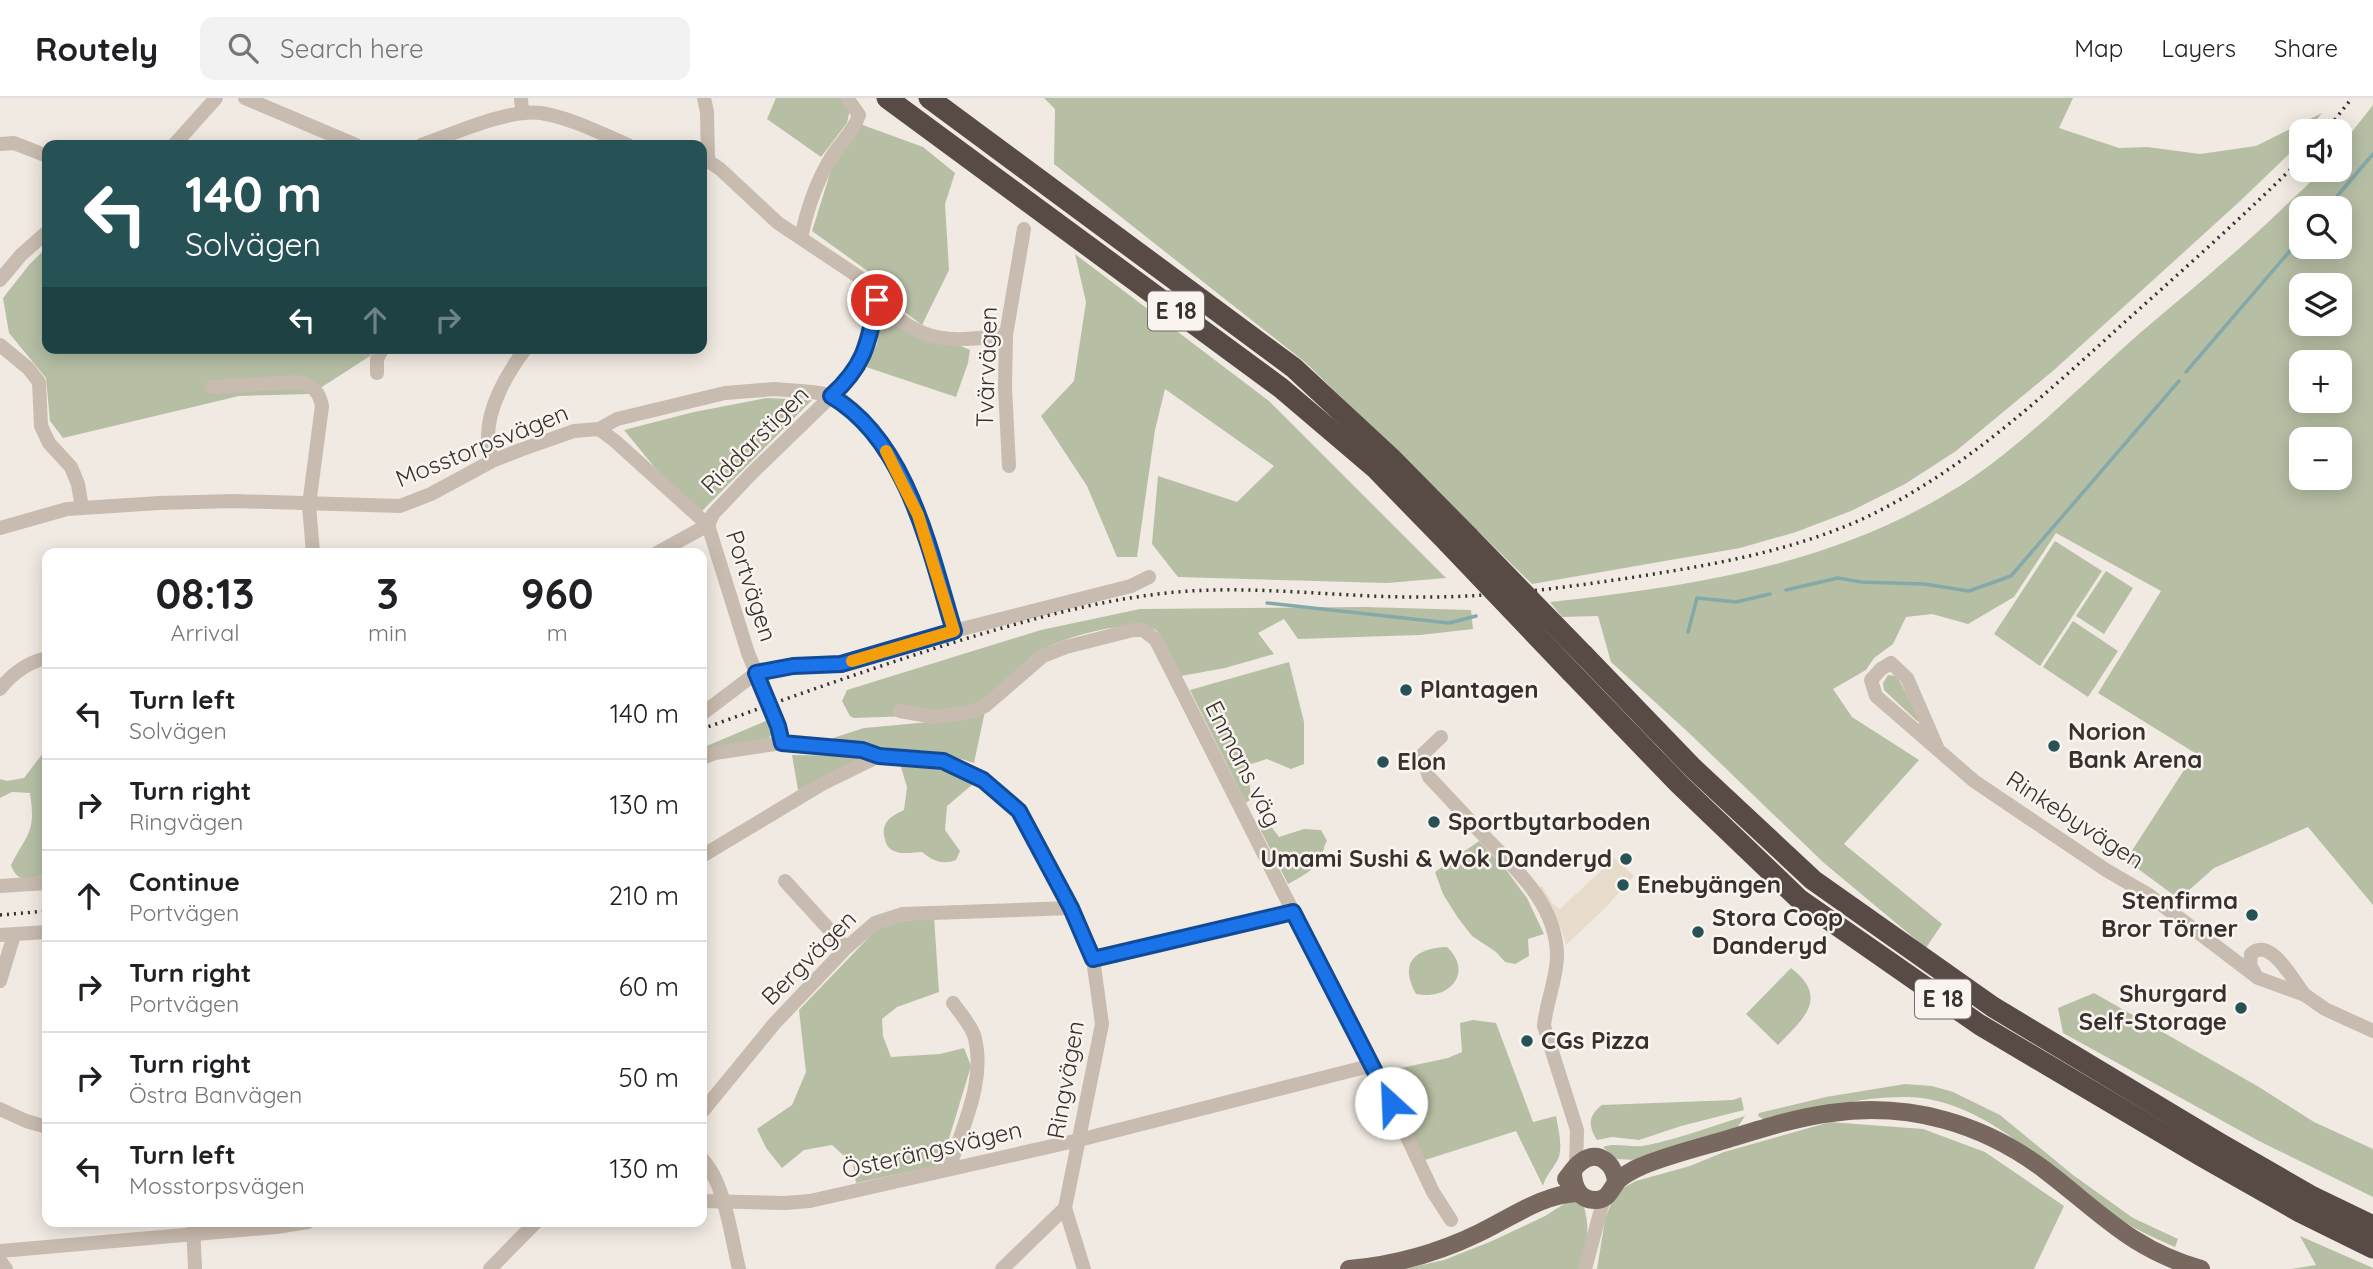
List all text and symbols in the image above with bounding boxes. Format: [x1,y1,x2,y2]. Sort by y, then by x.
search box [200,17,690,80]
text: Routely [35,28,158,69]
icon: search [224,29,262,67]
text: Search here [280,32,424,65]
text: Map [2074,33,2123,63]
text: Layers [2161,33,2236,63]
text: Share [2274,33,2338,63]
map controls [2289,119,2352,490]
button: sound [2289,119,2352,182]
text: 140 m [185,163,322,224]
icon: left [70,168,161,259]
button: search [2289,196,2352,259]
text: Solvägen [185,224,321,264]
pin [847,270,907,330]
button: layers [2289,273,2352,336]
icon: arrive [858,281,896,319]
road number: E 18 [1148,292,1204,330]
icon: left [283,301,321,339]
icon: ahead [356,301,394,339]
icon: right [429,301,467,339]
street label: Tvärvägen [969,306,1003,428]
button: + [2289,350,2352,413]
street label: Riddarstigen [694,379,815,500]
street label: Mosstorpsvägen [391,397,572,493]
button: − [2289,427,2352,490]
street label: Portvägen [720,526,784,645]
text: 08:13 [155,567,255,620]
text: 3 [376,567,399,620]
text: 960 [521,567,594,620]
text: Arrival [171,618,239,647]
text: min [368,618,407,647]
text: m [547,618,568,647]
place label: Plantagen [1420,674,1539,704]
marker: Plantagen [1398,682,1414,698]
text: Turn left [129,683,236,716]
icon: left [70,695,108,733]
street label: Enmans väg [1199,695,1289,832]
text: 140 m [610,697,679,730]
text: Solvägen [129,716,227,745]
place label: Norion Bank Arena [2068,716,2202,774]
marker: Norion Bank Arena [2046,738,2062,754]
place label: Elon [1397,746,1446,776]
marker: Elon [1375,754,1391,770]
street label: Rinkebyvägen [2001,763,2150,875]
text: Turn right [129,774,251,807]
icon: right [70,786,108,824]
text: 130 m [609,788,679,821]
place label: Sportbytarboden [1448,806,1651,836]
text: Ringvägen [129,807,243,836]
marker: Sportbytarboden [1426,814,1442,830]
place label: Umami Sushi & Wok Danderyd [1260,843,1612,873]
marker: Umami Sushi & Wok Danderyd [1618,851,1634,867]
text: Continue [129,865,240,898]
place label: Enebyängen [1637,869,1781,899]
icon: ahead [70,877,108,915]
marker: Enebyängen [1615,877,1631,893]
text: 210 m [609,879,679,912]
place label: Stenfirma Bror Törner [2101,885,2238,943]
text: Portvägen [129,898,239,927]
place label: Stora Coop Danderyd [1712,902,1843,960]
street label: Bergvägen [755,904,862,1011]
marker: Stenfirma Bror Törner [2244,907,2260,923]
marker: Stora Coop Danderyd [1690,924,1706,940]
text: Turn right [129,956,251,989]
icon: right [70,968,108,1006]
text: 60 m [619,970,679,1003]
place label: Shurgard Self-Storage [2079,978,2227,1036]
road number: E 18 [1915,980,1971,1018]
text: Portvägen [129,989,239,1018]
marker: Shurgard Self-Storage [2233,1000,2249,1016]
street label: Ringvägen [1040,1019,1090,1141]
place label: CGs Pizza [1541,1025,1649,1055]
marker: CGs Pizza [1519,1033,1535,1049]
text: Turn right [129,1047,251,1080]
icon: right [70,1059,108,1097]
text: 50 m [619,1061,679,1094]
position arrow [1354,1066,1428,1140]
text: Östra Banvägen [129,1080,302,1109]
street label: Österängsvägen [839,1114,1025,1184]
text: Turn left [129,1138,236,1171]
icon: left [70,1150,108,1188]
text: 130 m [609,1152,679,1185]
text: Mosstorpsvägen [129,1171,305,1200]

